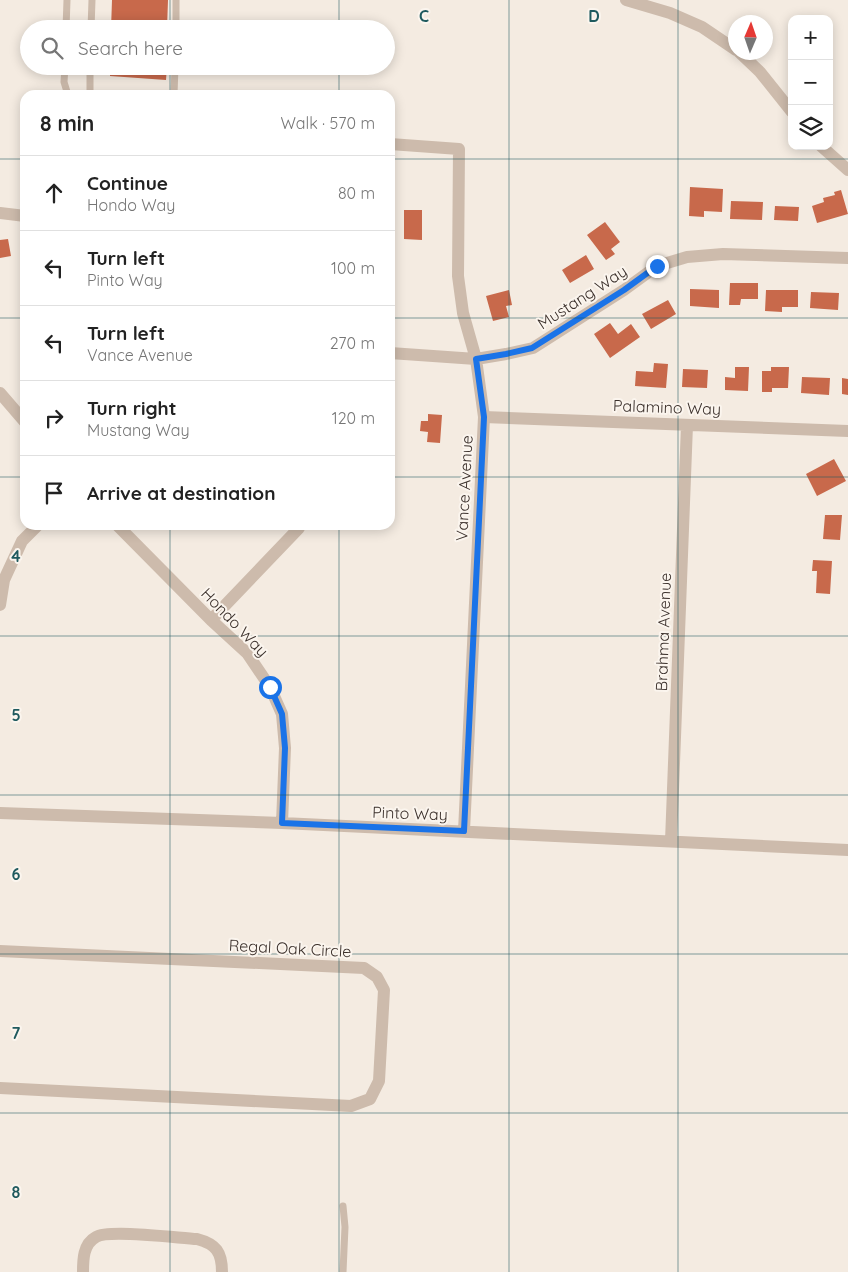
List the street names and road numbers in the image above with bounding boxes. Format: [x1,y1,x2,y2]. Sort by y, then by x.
street label: Mustang Way [534,261,630,333]
street label: Palamino Way [613,395,721,419]
street label: Vance Avenue [451,435,477,541]
street label: Brahma Avenue [651,572,675,692]
street label: Hondo Way [197,583,273,661]
street label: Pinto Way [372,802,448,824]
street label: Regal Oak Circle [228,935,352,961]

